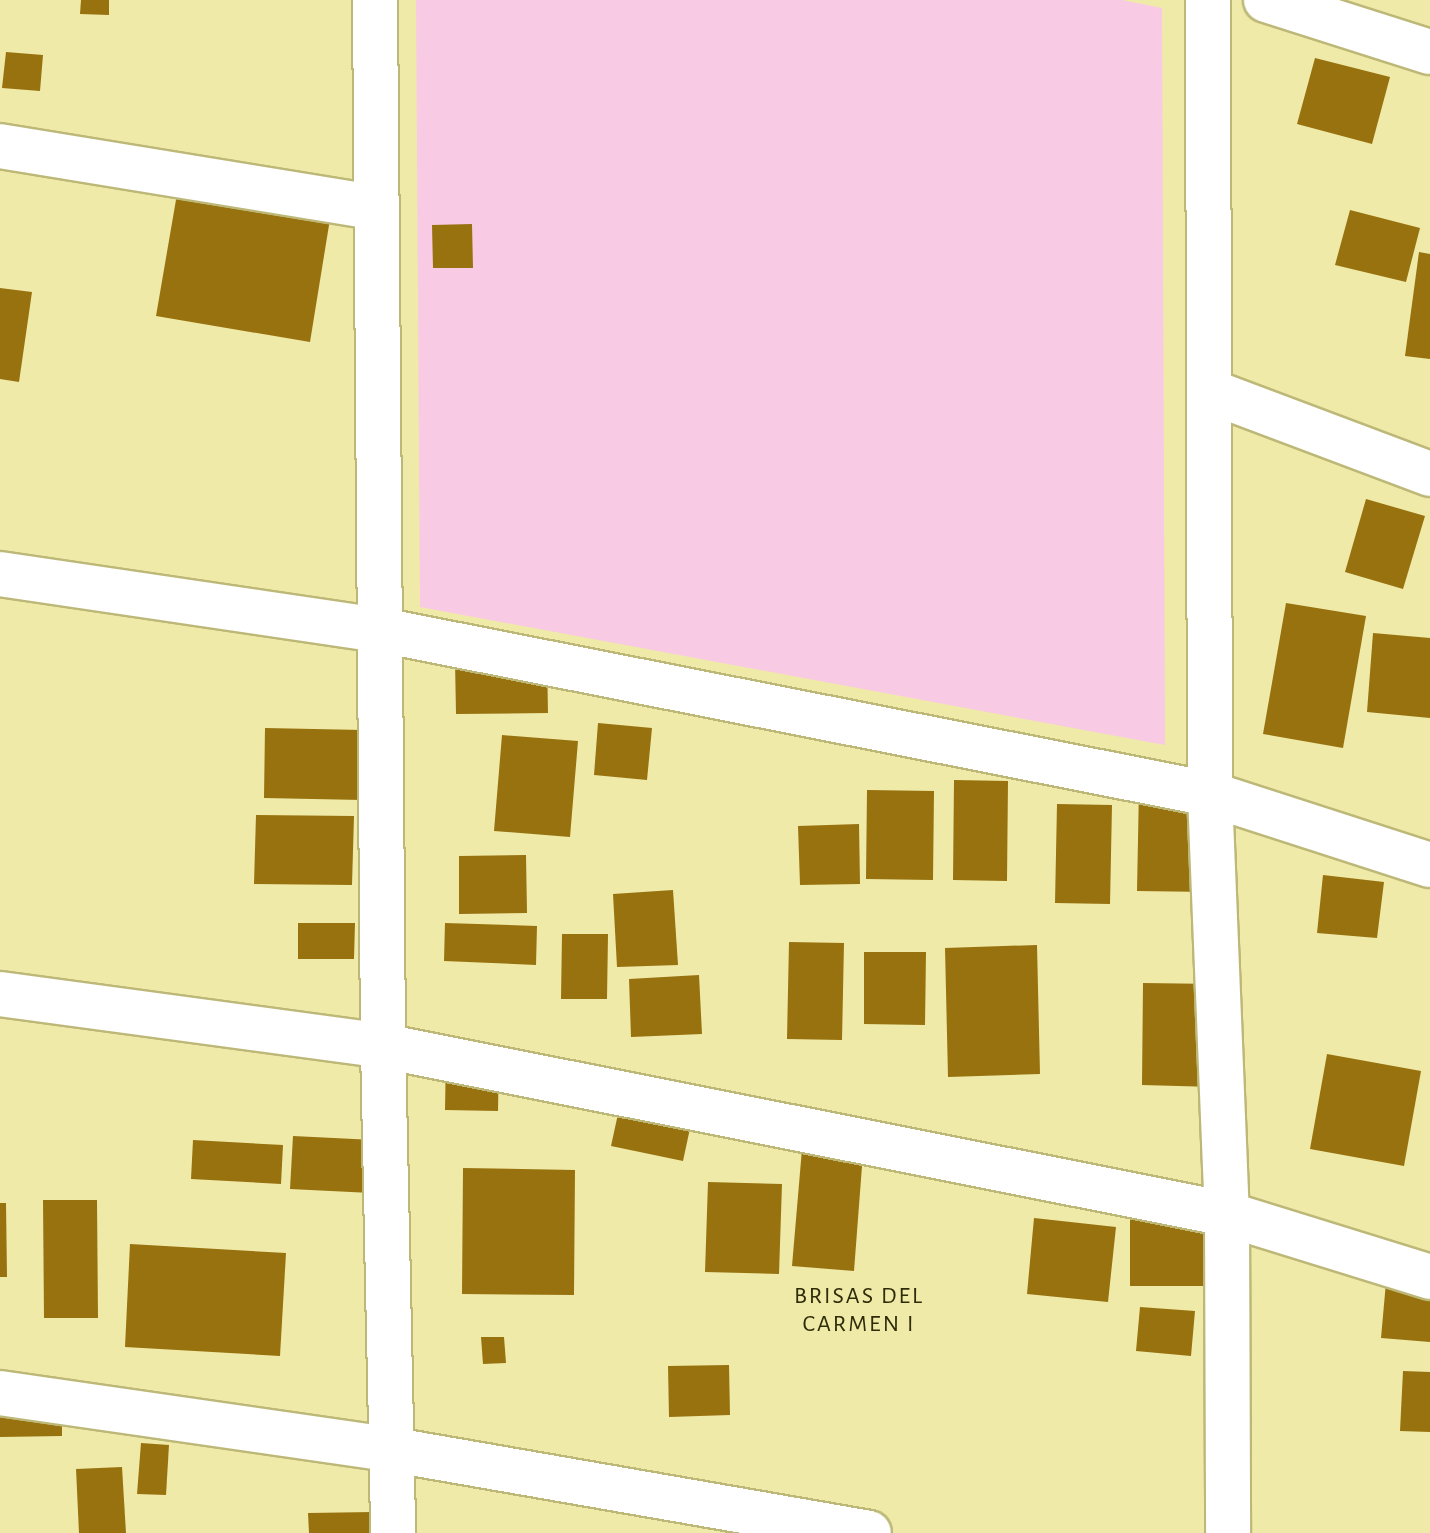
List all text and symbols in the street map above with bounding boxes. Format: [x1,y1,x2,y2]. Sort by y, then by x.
district label: BRISAS DEL CARMEN I [794,1283,924,1339]

